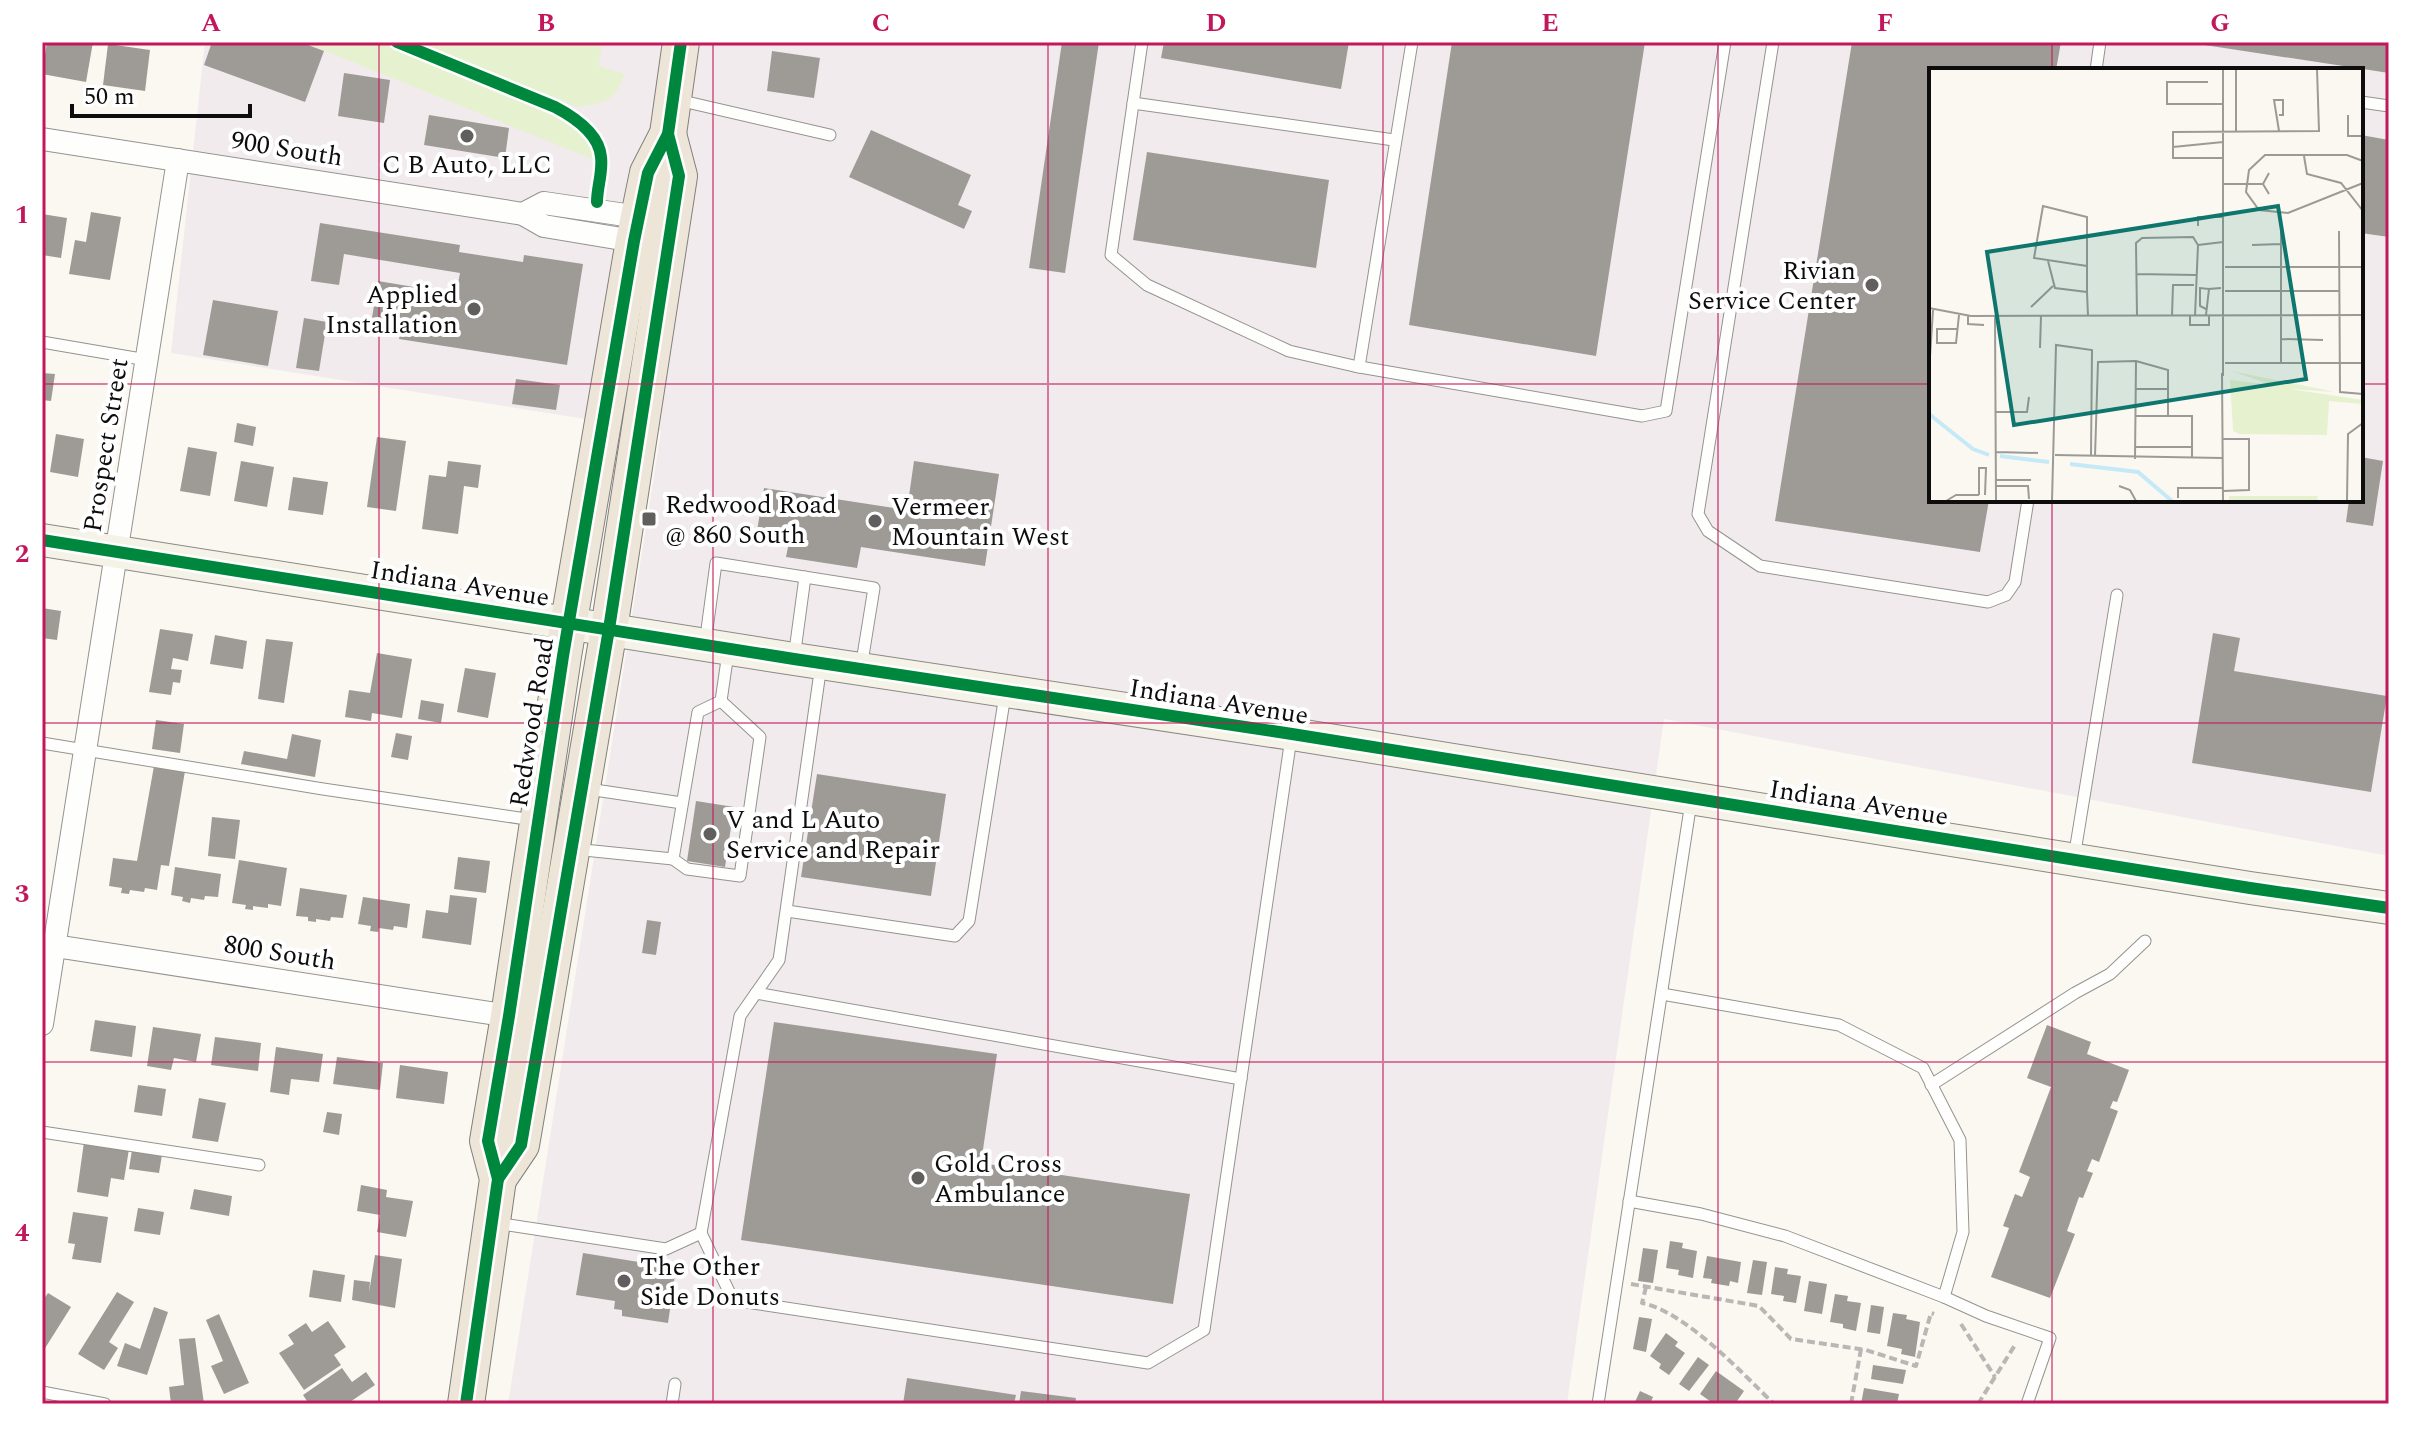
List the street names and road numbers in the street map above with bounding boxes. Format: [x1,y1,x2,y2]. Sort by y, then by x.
street label: 900 South [228,120,346,178]
street label: Prospect Street [72,355,139,535]
street label: Indiana Avenue [367,550,552,618]
street label: Redwood Road [499,634,565,810]
street label: Indiana Avenue [1126,668,1311,736]
street label: Indiana Avenue [1766,769,1951,837]
street label: 800 South [221,924,339,982]

